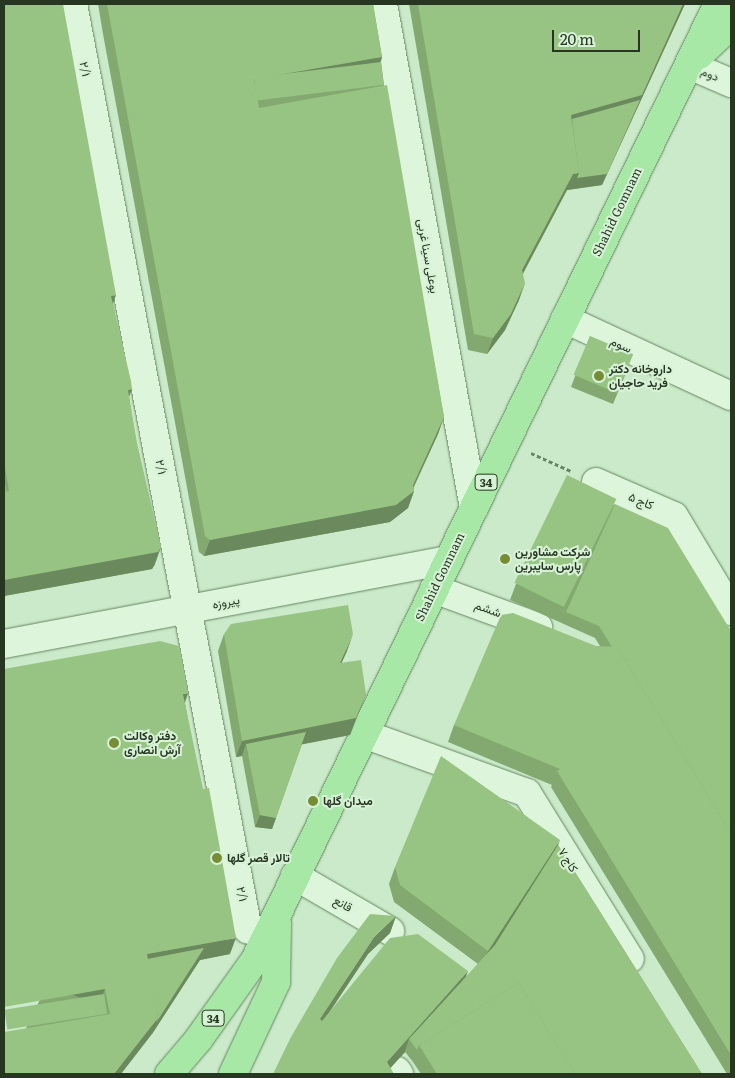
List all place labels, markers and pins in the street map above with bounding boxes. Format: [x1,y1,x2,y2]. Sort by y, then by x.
place label: داروخانه دکتر فرید حاجیان [609,362,672,390]
marker: داروخانه دکتر فرید حاجیان [593,370,605,382]
place label: شرکت مشاورین پارس سایبرین [515,545,590,573]
marker: شرکت مشاورین پارس سایبرین [499,553,511,565]
place label: دفتر وکالت آرش انصاری [124,729,181,757]
marker: دفتر وکالت آرش انصاری [108,737,120,749]
place label: میدان گلها [323,794,373,808]
marker: میدان گلها [307,795,319,807]
place label: تالار قصر گلها [227,851,290,865]
marker: تالار قصر گلها [211,852,223,864]

